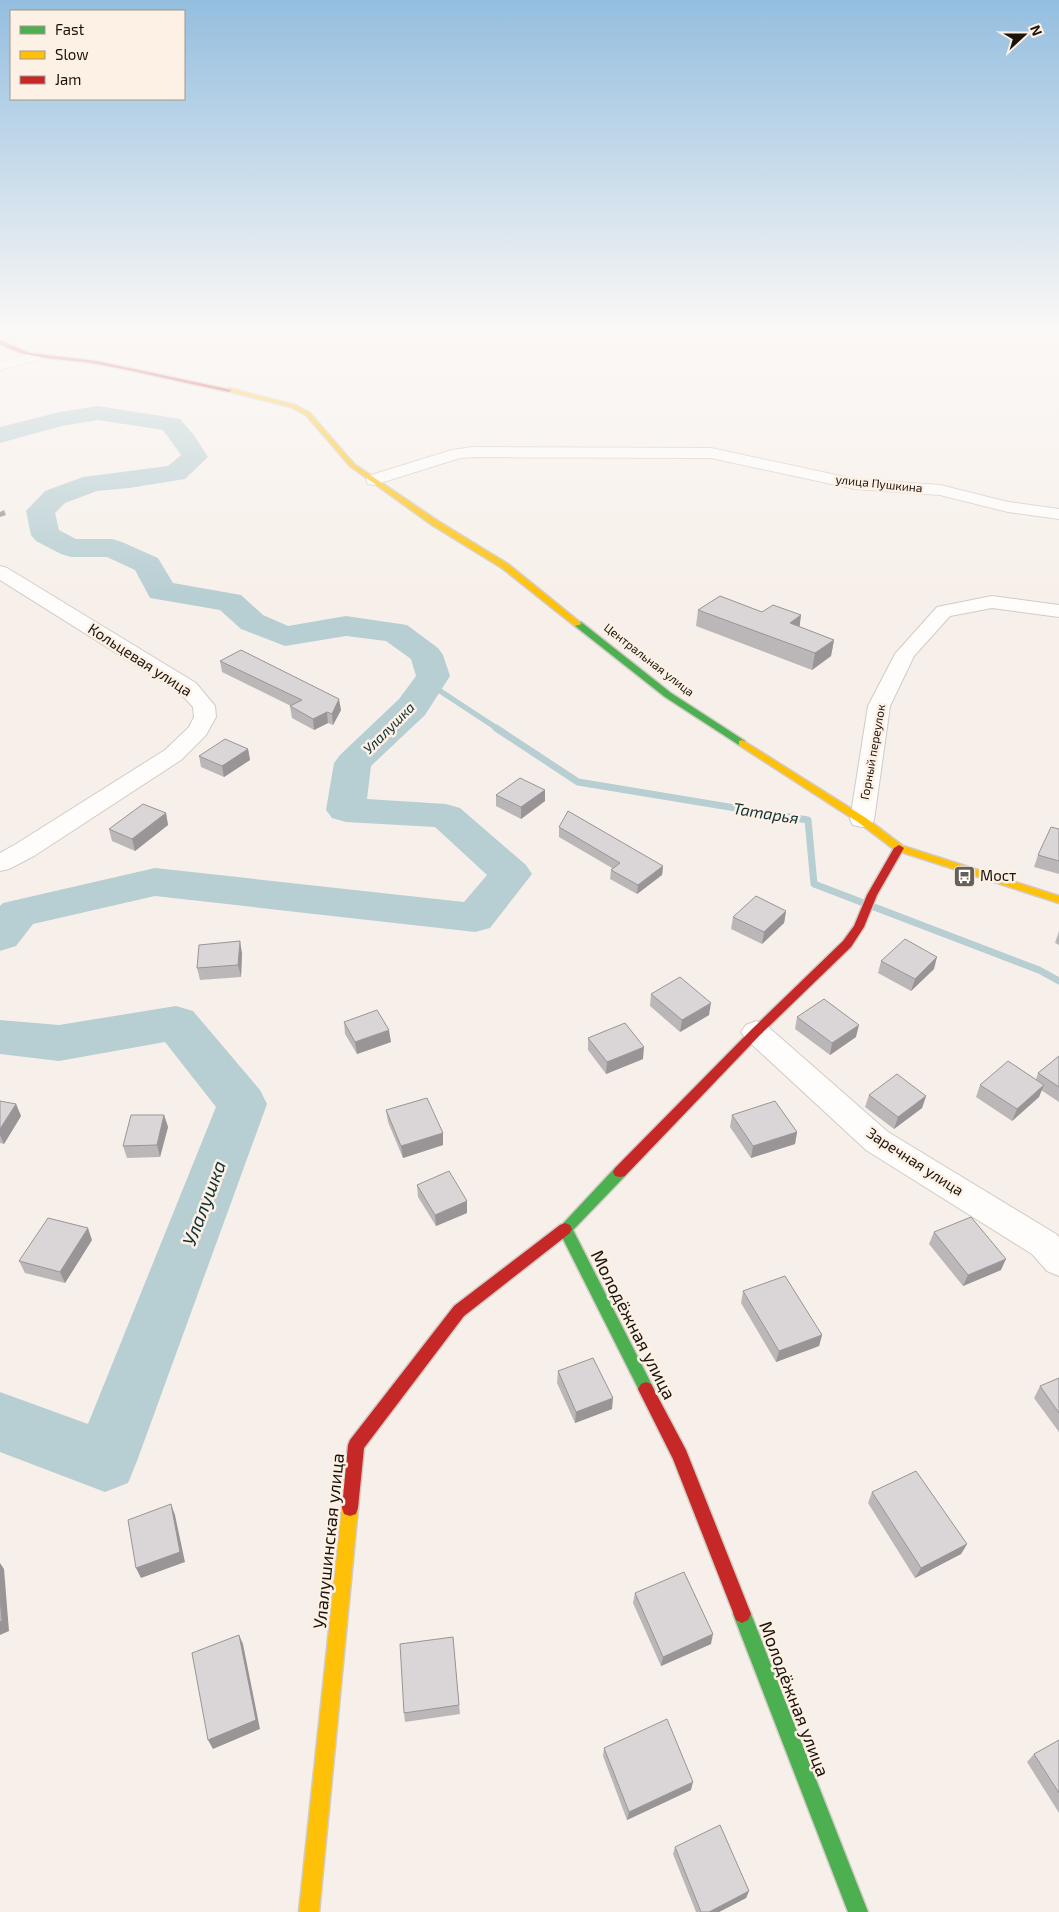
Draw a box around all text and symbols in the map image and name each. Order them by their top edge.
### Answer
legend [10,10,185,100]
north arrow [999,10,1049,60]
text: Fast [55,20,85,38]
text: N [1027,22,1046,38]
text: Slow [55,45,89,63]
text: Jam [55,70,81,88]
street label: улица Пушкина [835,471,923,496]
street label: Кольцевая улица [85,619,196,700]
street label: Центральная улица [601,620,697,700]
water label: Улалушка [359,698,418,757]
street label: Горный переулок [857,703,888,801]
water label: Татарья [732,798,800,827]
bus stop icon: Мост [952,864,976,888]
place label: Мост [980,866,1016,884]
street label: Заречная улица [863,1123,967,1200]
water label: Улалушка [177,1157,230,1249]
street label: Молодёжная улица [587,1246,681,1403]
street label: Улалушинская улица [308,1452,348,1630]
street label: Молодёжная улица [755,1618,835,1780]

